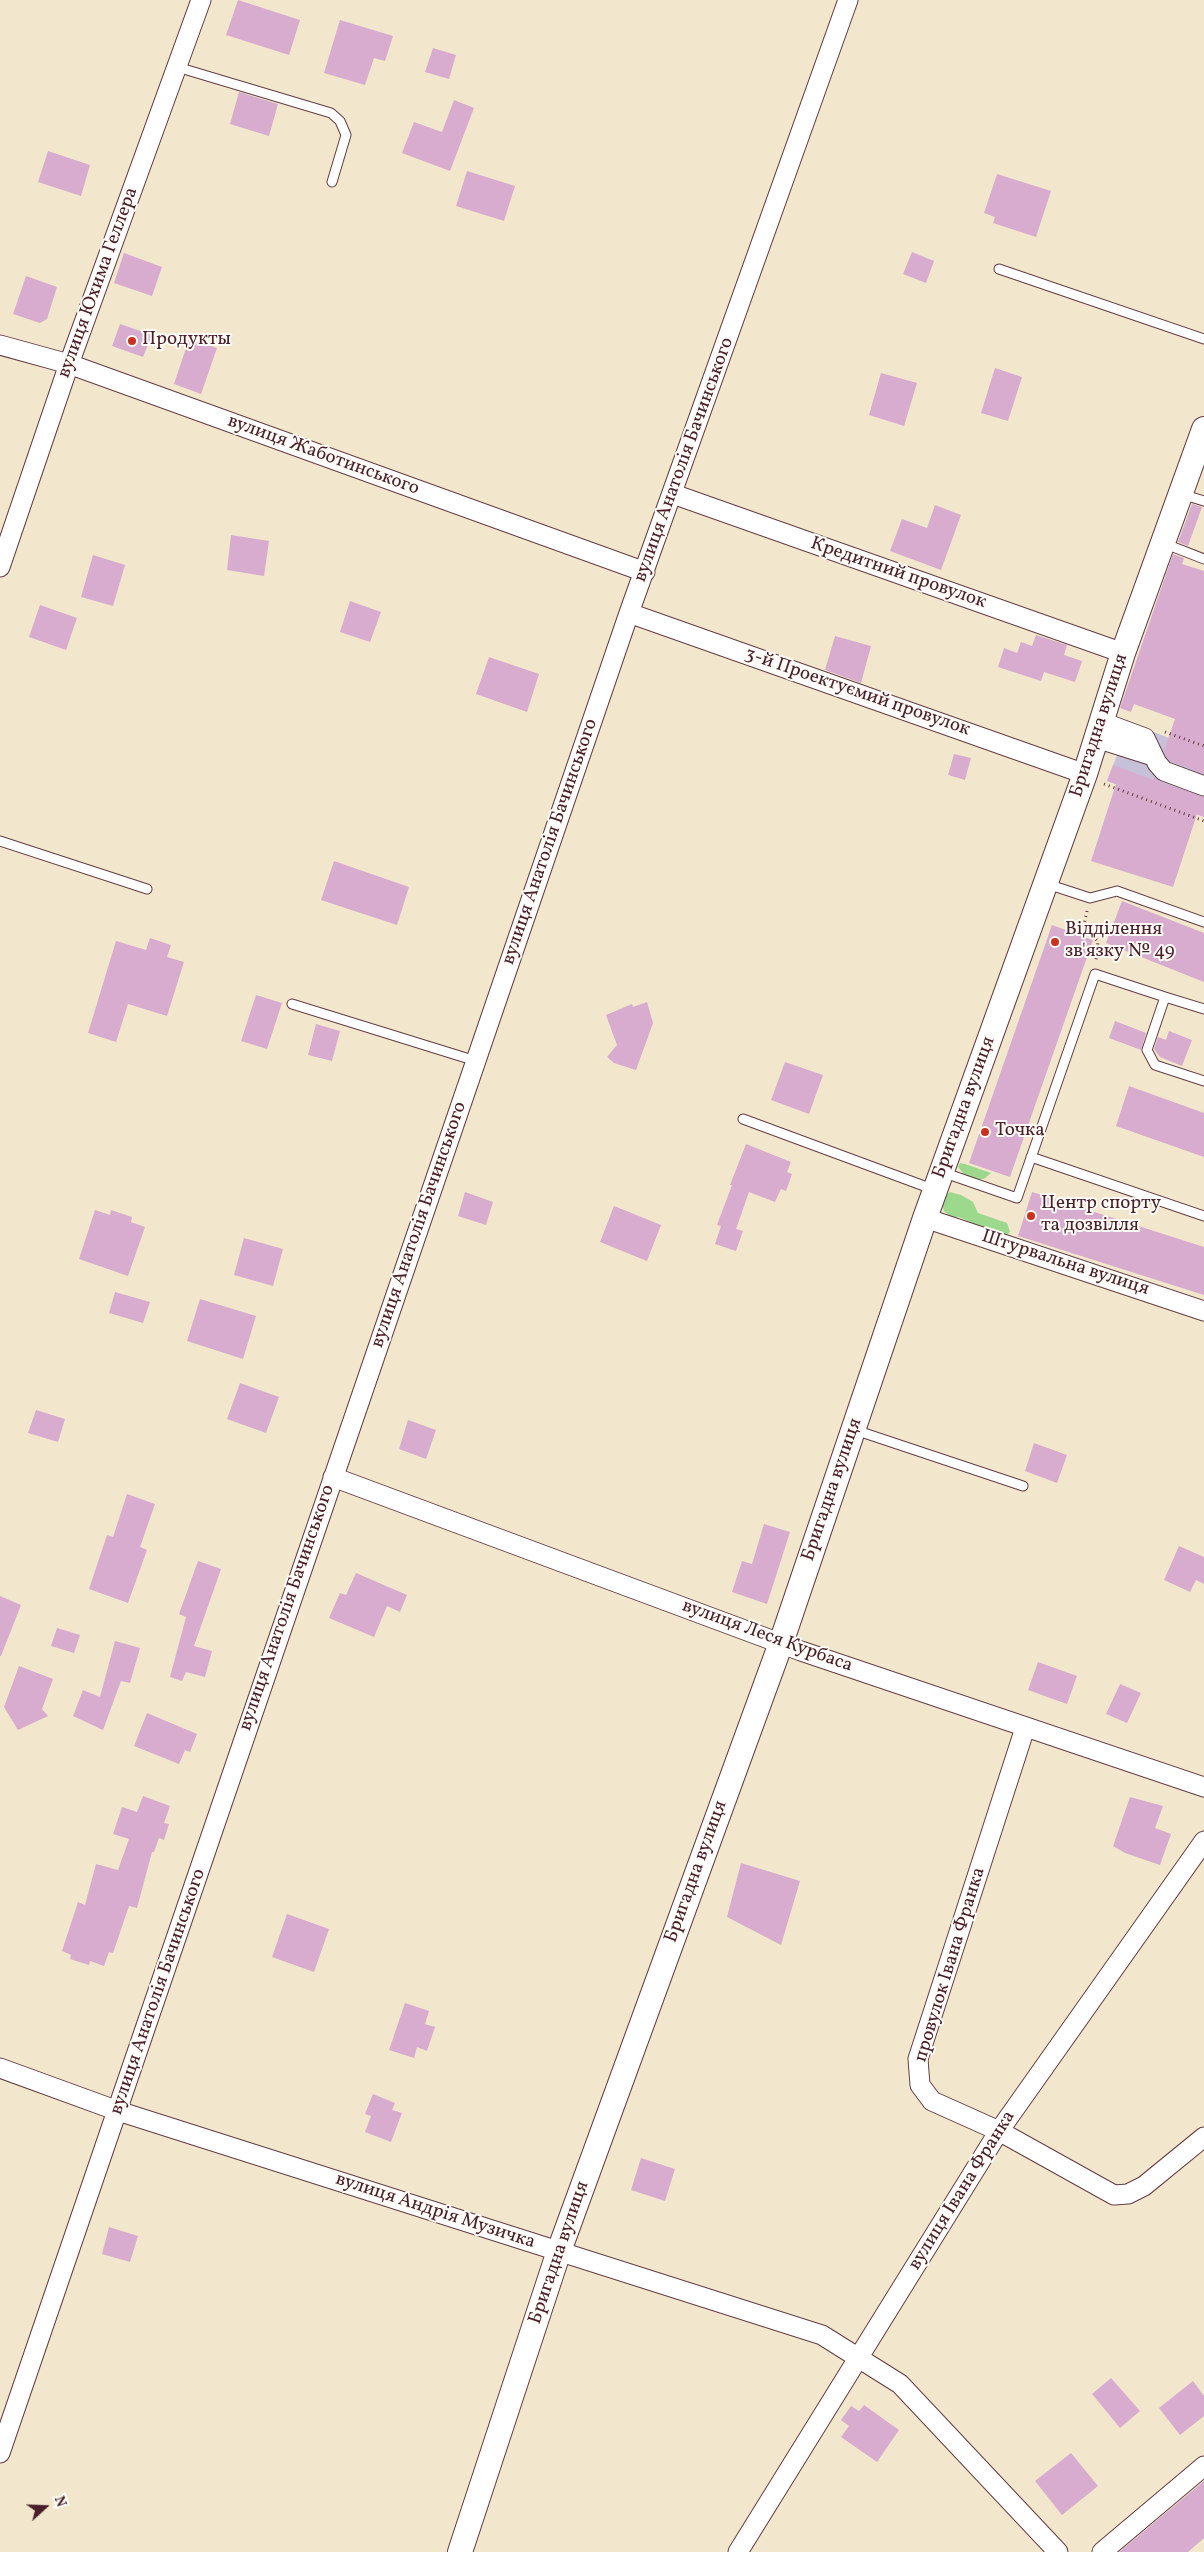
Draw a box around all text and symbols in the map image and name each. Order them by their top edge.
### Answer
street label: вулиця Юхима Геллера [54,184,144,382]
place label: Продукты [142,330,231,352]
marker: Продукты [126,335,138,347]
street label: вулиця Анатолія Бачинського [630,335,740,585]
street label: вулиця Жаботинського [224,411,422,501]
street label: Кредитний провулок [807,533,989,615]
street label: 3-й Проектуємий провулок [741,644,973,742]
street label: Бригадна вулиця [1066,651,1134,801]
street label: вулиця Анатолія Бачинського [498,716,604,968]
place label: Відділення зв'язку № 49 [1065,920,1175,964]
marker: Відділення зв'язку № 49 [1049,936,1061,948]
street label: Бригадна вулиця [929,1034,1001,1182]
street label: вулиця Анатолія Бачинського [367,1099,473,1351]
place label: Точка [995,1121,1045,1143]
marker: Точка [979,1126,991,1138]
place label: Центр спорту та дозвілля [1041,1194,1161,1238]
marker: Центр спорту та дозвілля [1025,1210,1037,1222]
street label: Штурвальна вулиця [978,1226,1152,1302]
street label: Бригадна вулиця [798,1416,868,1564]
street label: вулиця Анатолія Бачинського [235,1482,341,1734]
street label: вулиця Леся Курбаса [678,1595,856,1679]
street label: Бригадна вулиця [661,1798,733,1946]
street label: провулок Івана Франка [910,1865,992,2065]
street label: вулиця Анатолія Бачинського [106,1866,212,2118]
street label: вулиця Івана Франка [905,2107,1021,2275]
street label: вулиця Андрія Музичка [332,2169,538,2255]
street label: Бригадна вулиця [525,2179,595,2327]
north arrow [20,2482,70,2532]
text: N [49,2494,70,2510]

